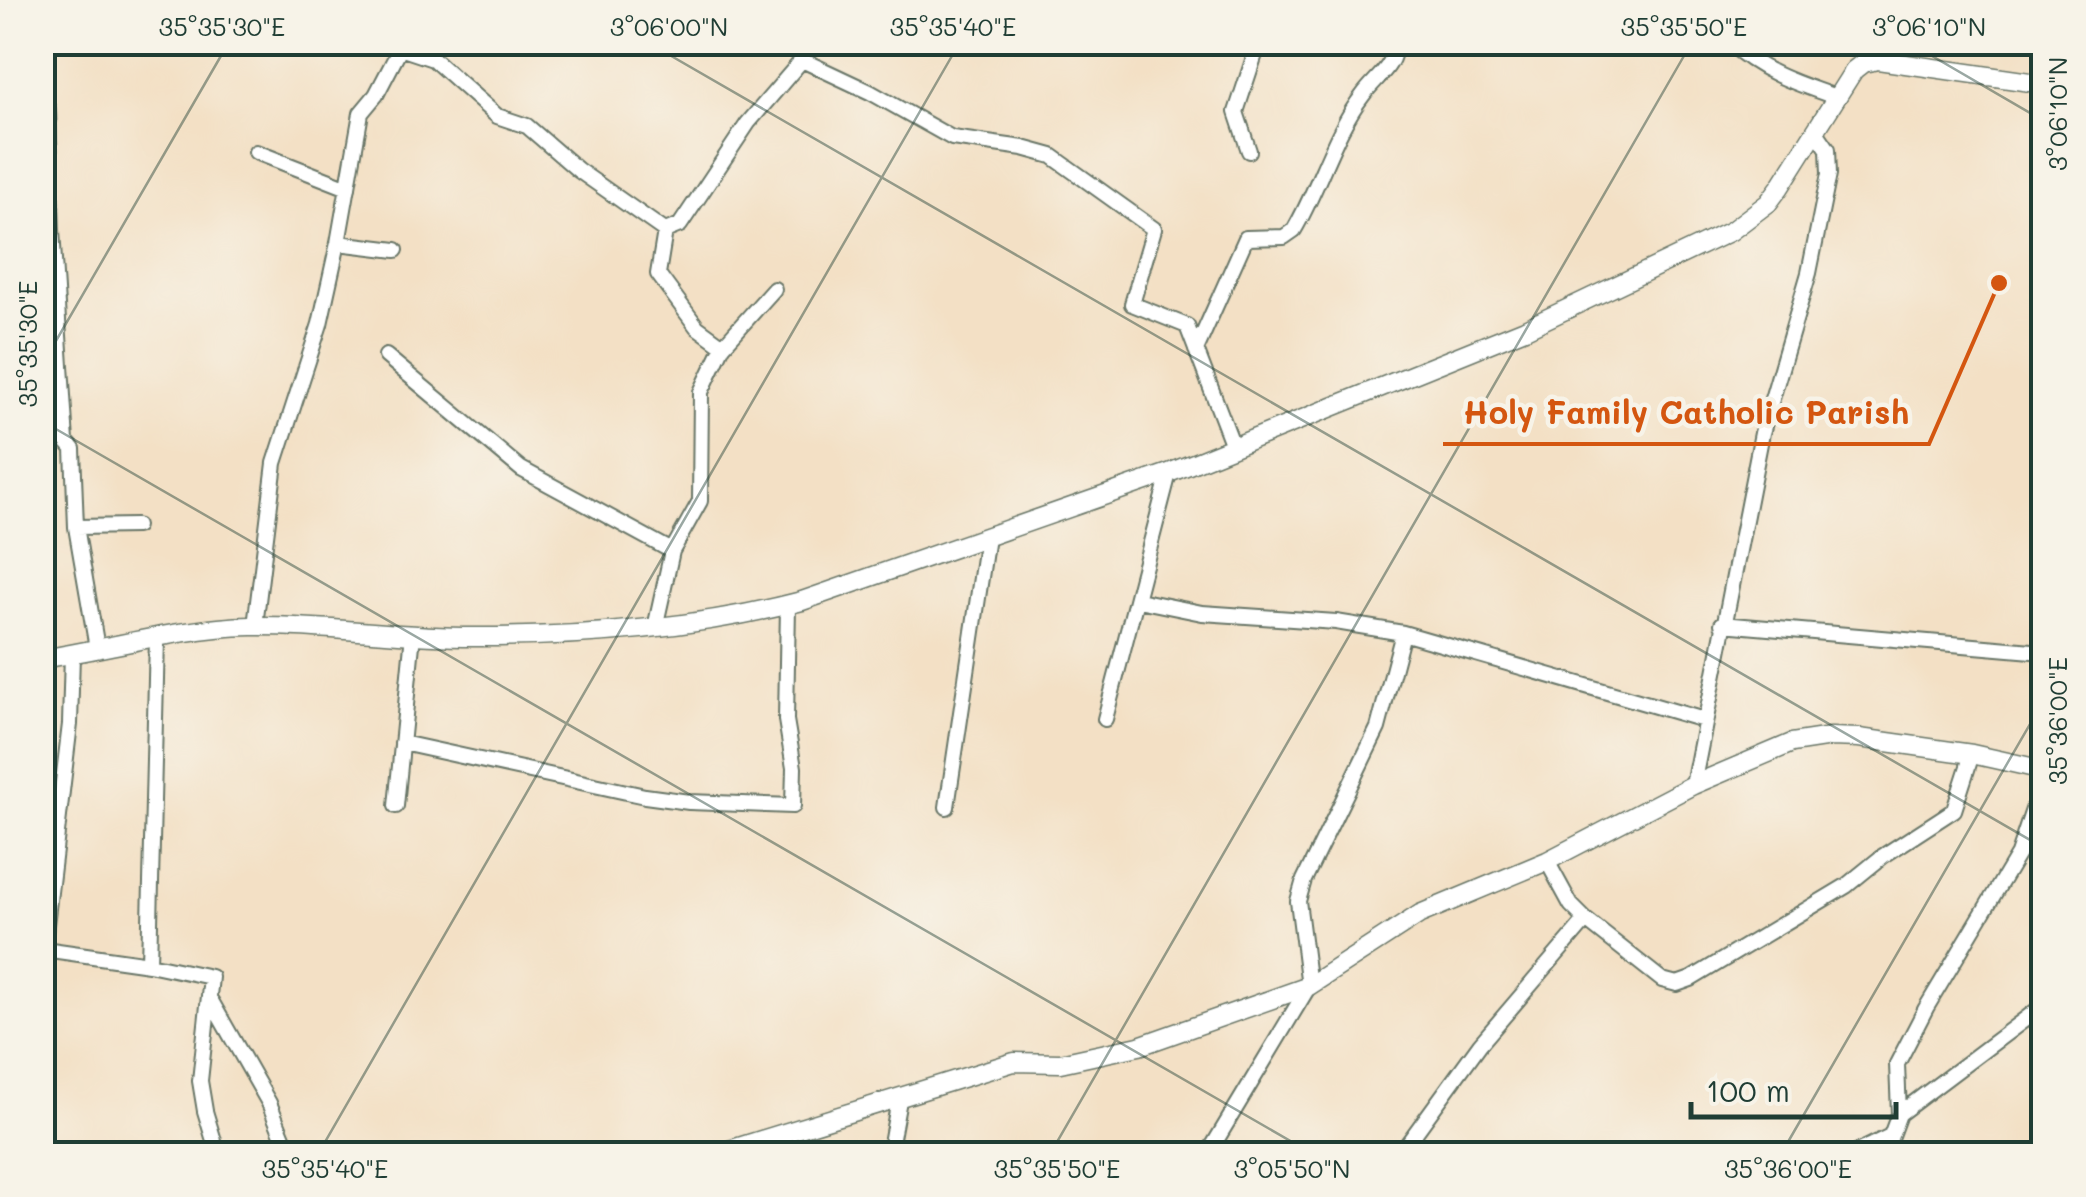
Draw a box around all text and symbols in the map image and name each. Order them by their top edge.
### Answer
text: 35°35'30"E [159,10,285,42]
text: 3°06'00"N [610,10,728,42]
text: 35°35'40"E [890,10,1016,42]
text: 35°35'50"E [1621,10,1747,42]
text: 3°06'10"N [1872,10,1986,42]
text: 3°06'10"N [2041,57,2073,171]
text: 35°35'30"E [11,281,43,407]
callout: Holy Family Catholic Parish [1443,382,1929,444]
text: Holy Family Catholic Parish [1463,390,1909,433]
text: 35°36'00"E [2041,657,2073,785]
scale bar [1691,1057,1896,1119]
text: 100 m [1706,1070,1790,1110]
text: 35°35'40"E [262,1152,388,1184]
text: 35°35'50"E [994,1152,1120,1184]
text: 3°05'50"N [1233,1152,1351,1184]
text: 35°36'00"E [1724,1152,1852,1184]

